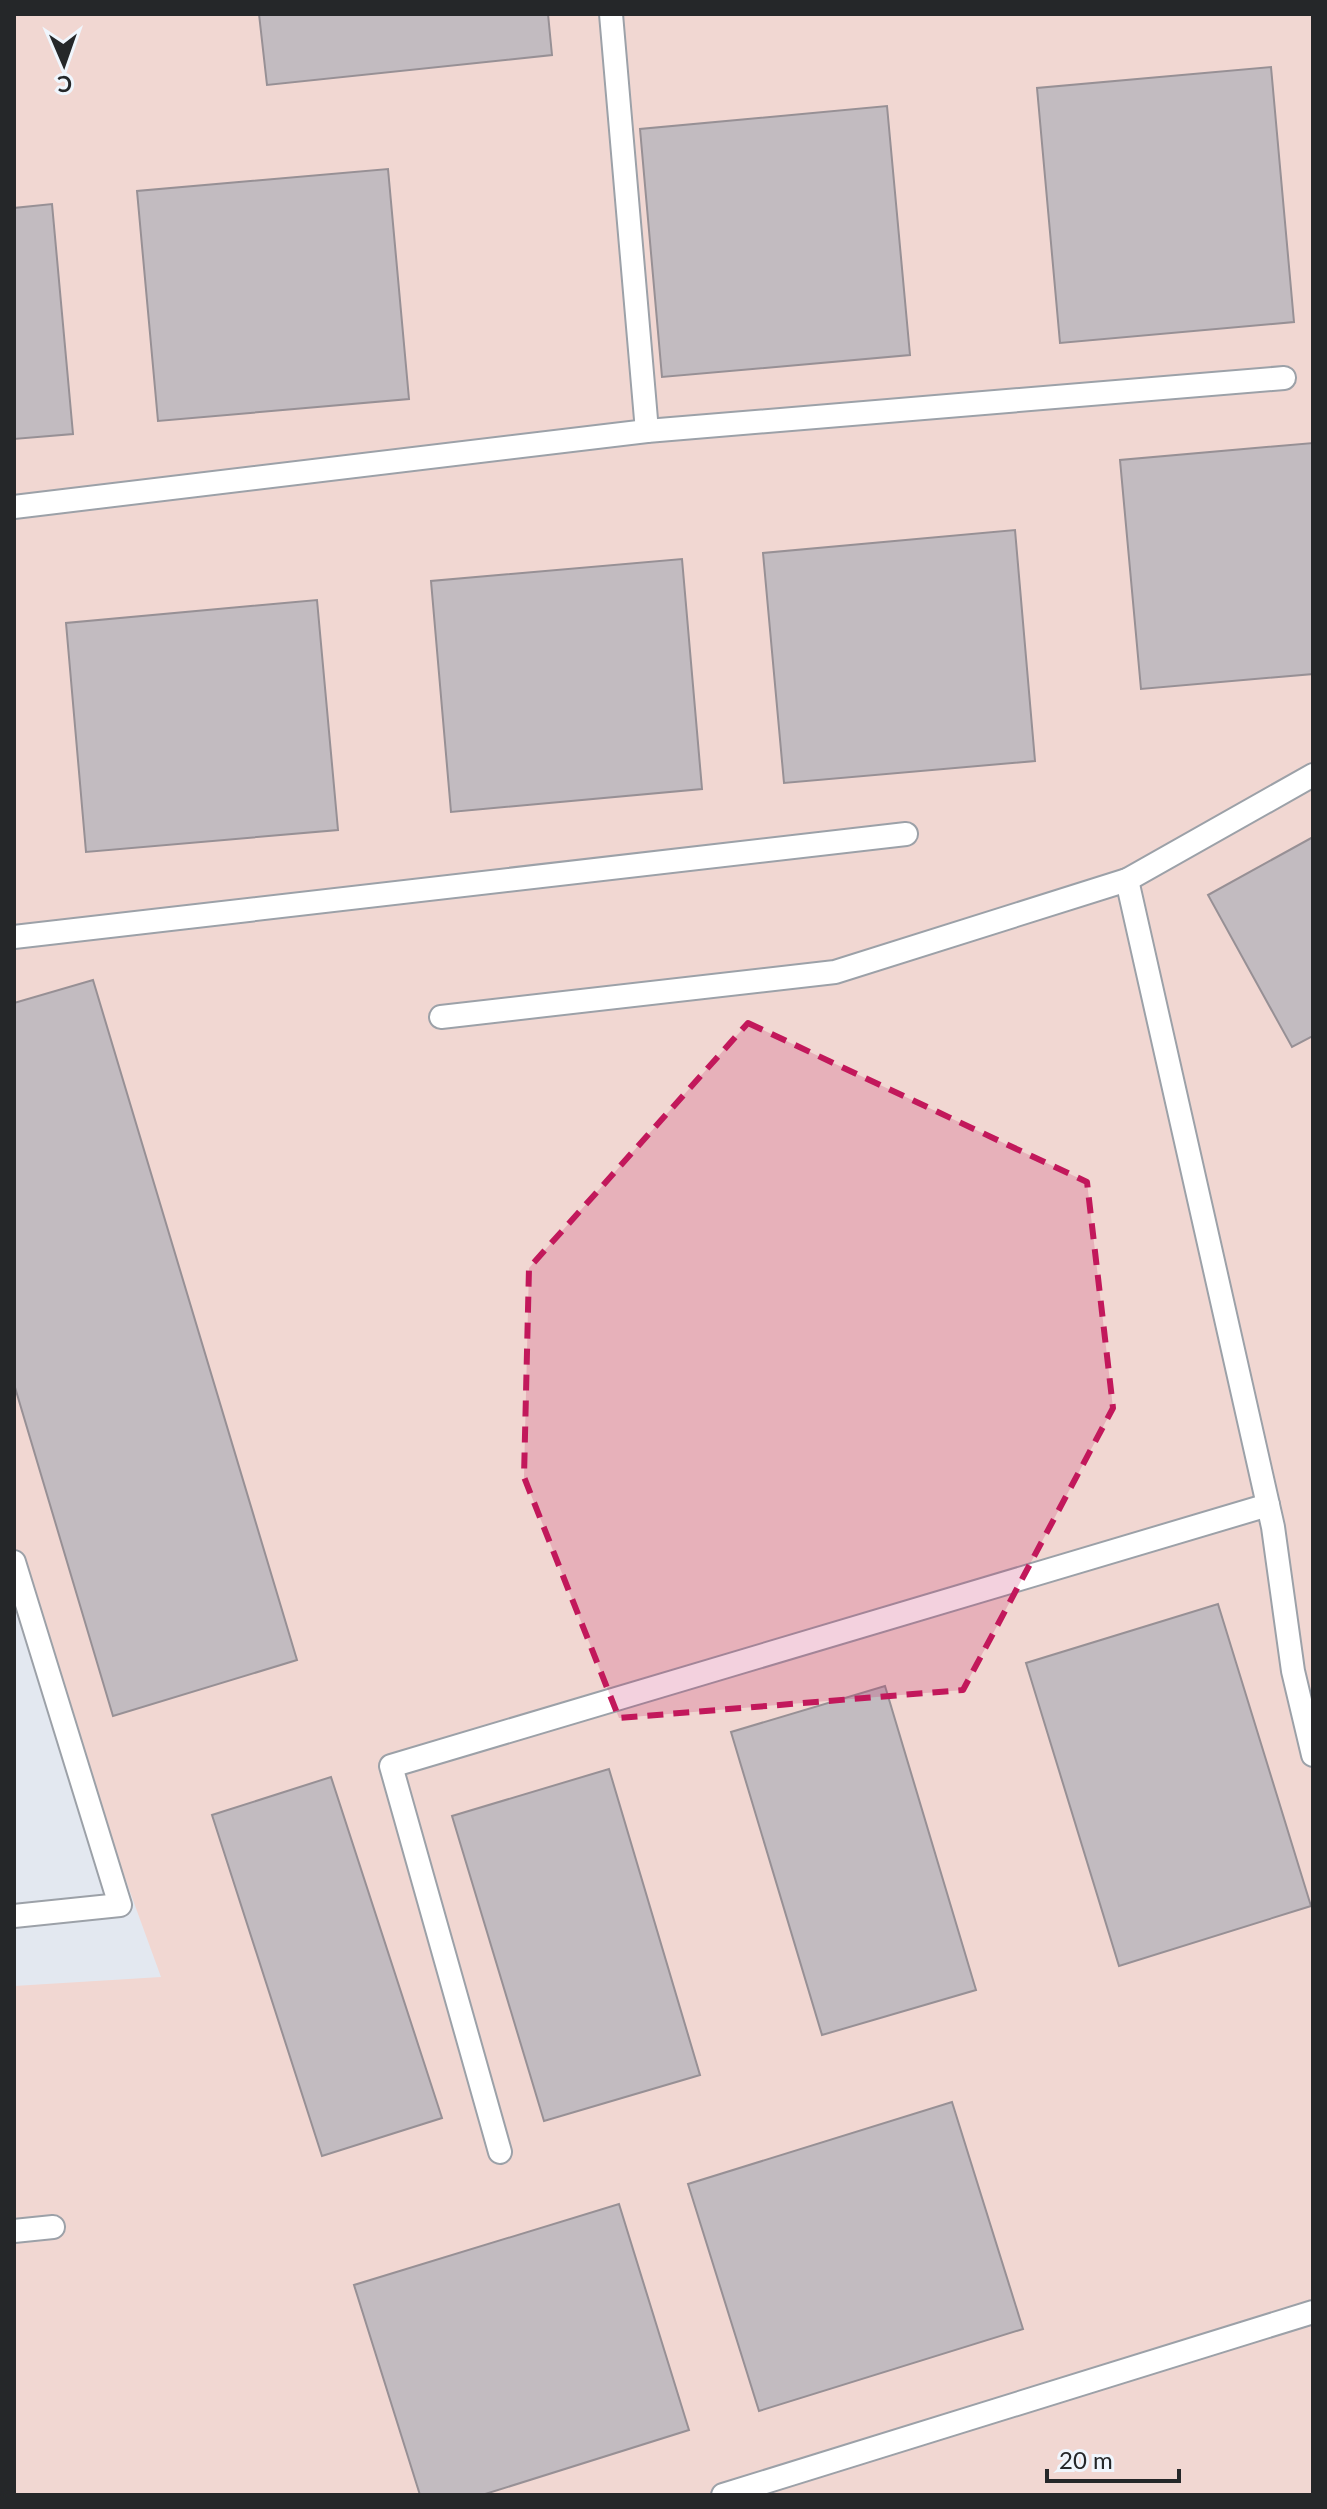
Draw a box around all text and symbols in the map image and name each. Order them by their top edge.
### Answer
north arrow [24,24,104,104]
text: С [57,71,72,98]
scale bar [1047,2433,1179,2483]
text: 20 m [1059,2445,1113,2474]

